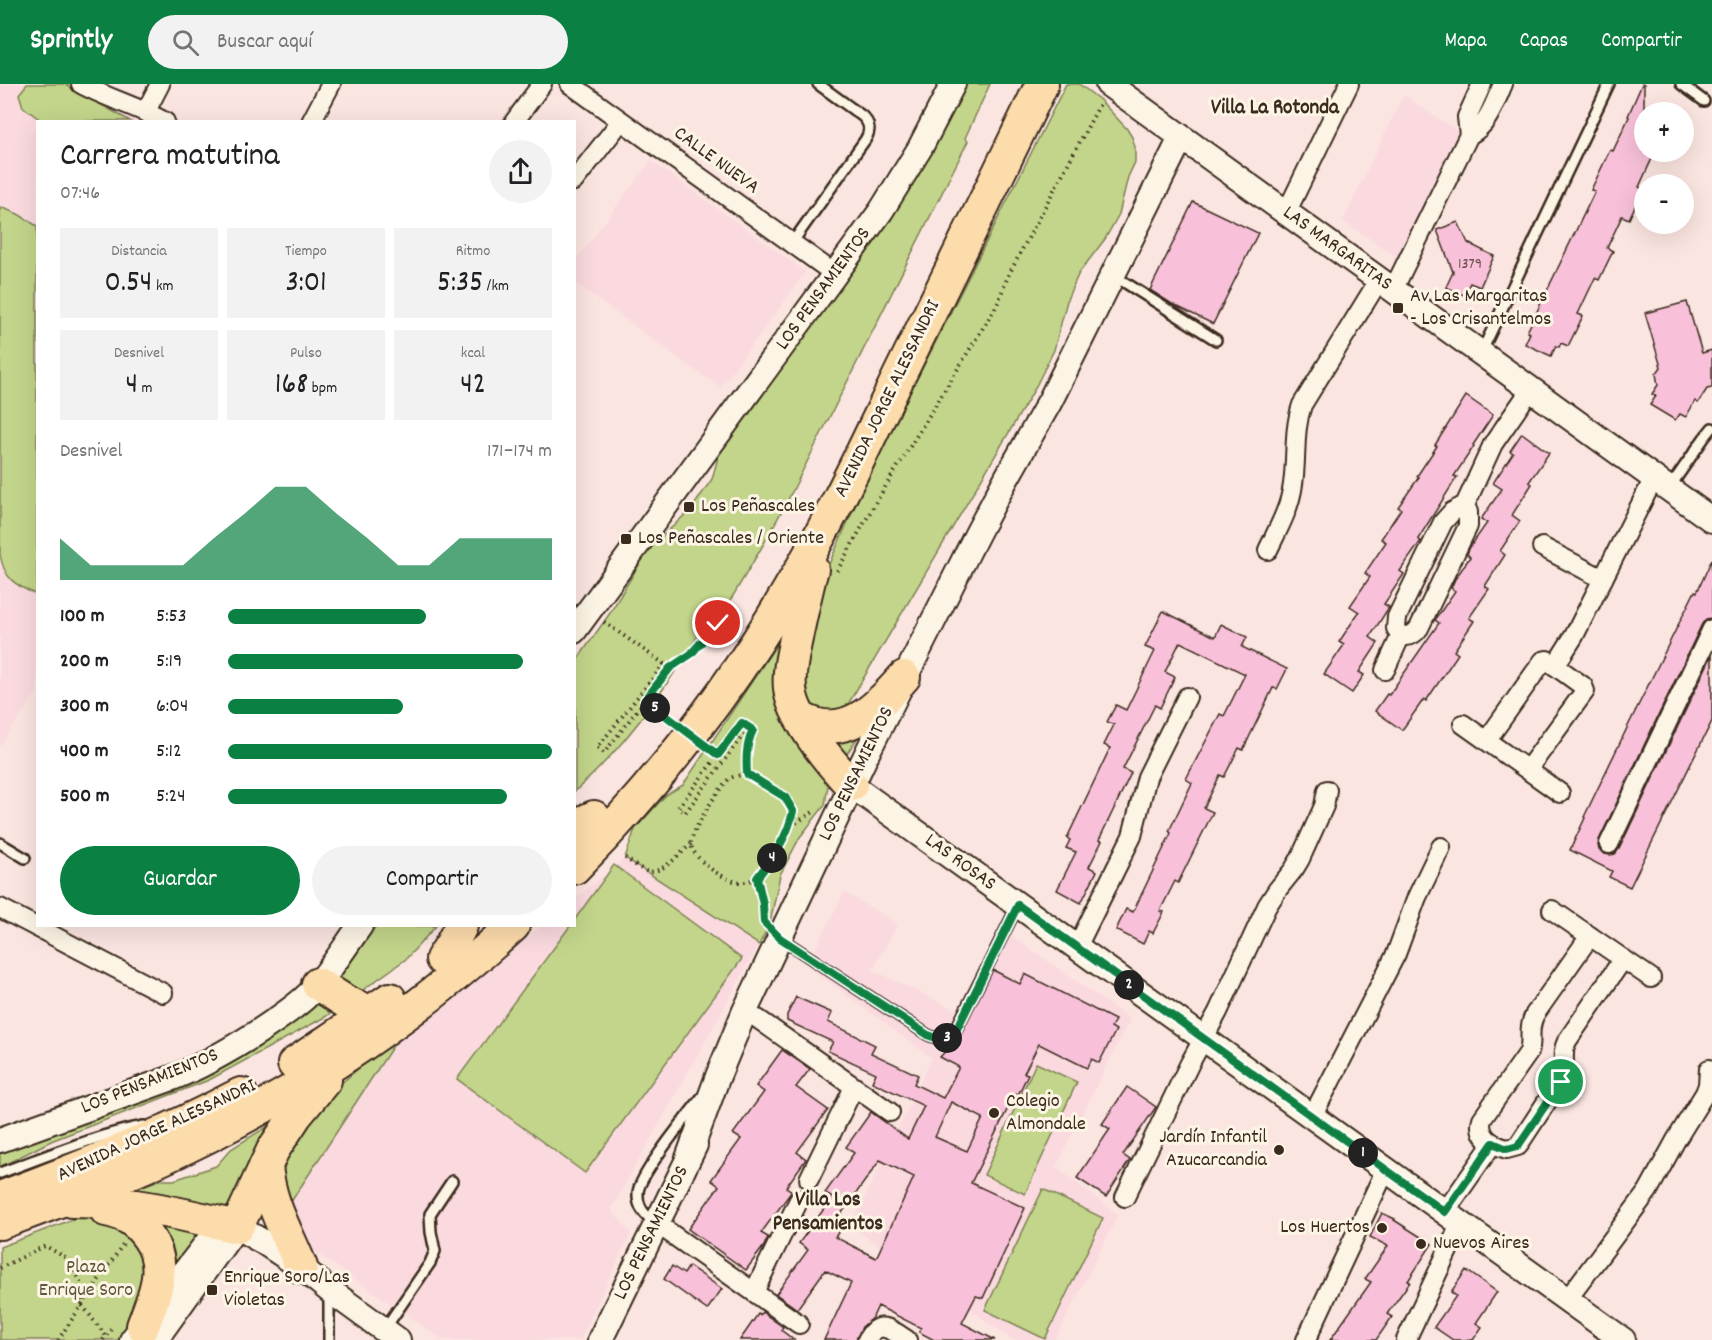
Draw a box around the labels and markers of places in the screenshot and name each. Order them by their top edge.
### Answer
place label: Av Las Margaritas - Los Crisantelmos [1410,283,1552,334]
marker: Av Las Margaritas - Los Crisantelmos [1391,301,1405,315]
place label: Los Peñascales [701,493,815,521]
marker: Los Peñascales [682,500,696,514]
place label: Los Peñascales / Oriente [638,525,824,553]
marker: Los Peñascales / Oriente [619,532,633,546]
pin [692,597,743,648]
pin: 5 [640,693,670,723]
pin: 4 [757,843,787,873]
pin: 2 [1114,970,1144,1000]
pin: 3 [932,1023,962,1053]
pin [1535,1056,1586,1107]
place label: Colegio Almondale [1006,1088,1086,1139]
marker: Colegio Almondale [987,1106,1001,1120]
place label: Jardín Infantil Azucarcandia [1159,1124,1268,1175]
pin: 1 [1348,1138,1378,1168]
marker: Jardín Infantil Azucarcandia [1272,1143,1286,1157]
place label: Los Huertos [1280,1214,1370,1242]
marker: Los Huertos [1375,1221,1389,1235]
place label: Nuevos Aires [1433,1230,1530,1258]
marker: Nuevos Aires [1414,1237,1428,1251]
place label: Enrique Soro/Las Violetas [224,1264,350,1315]
marker: Enrique Soro/Las Violetas [205,1283,219,1297]

